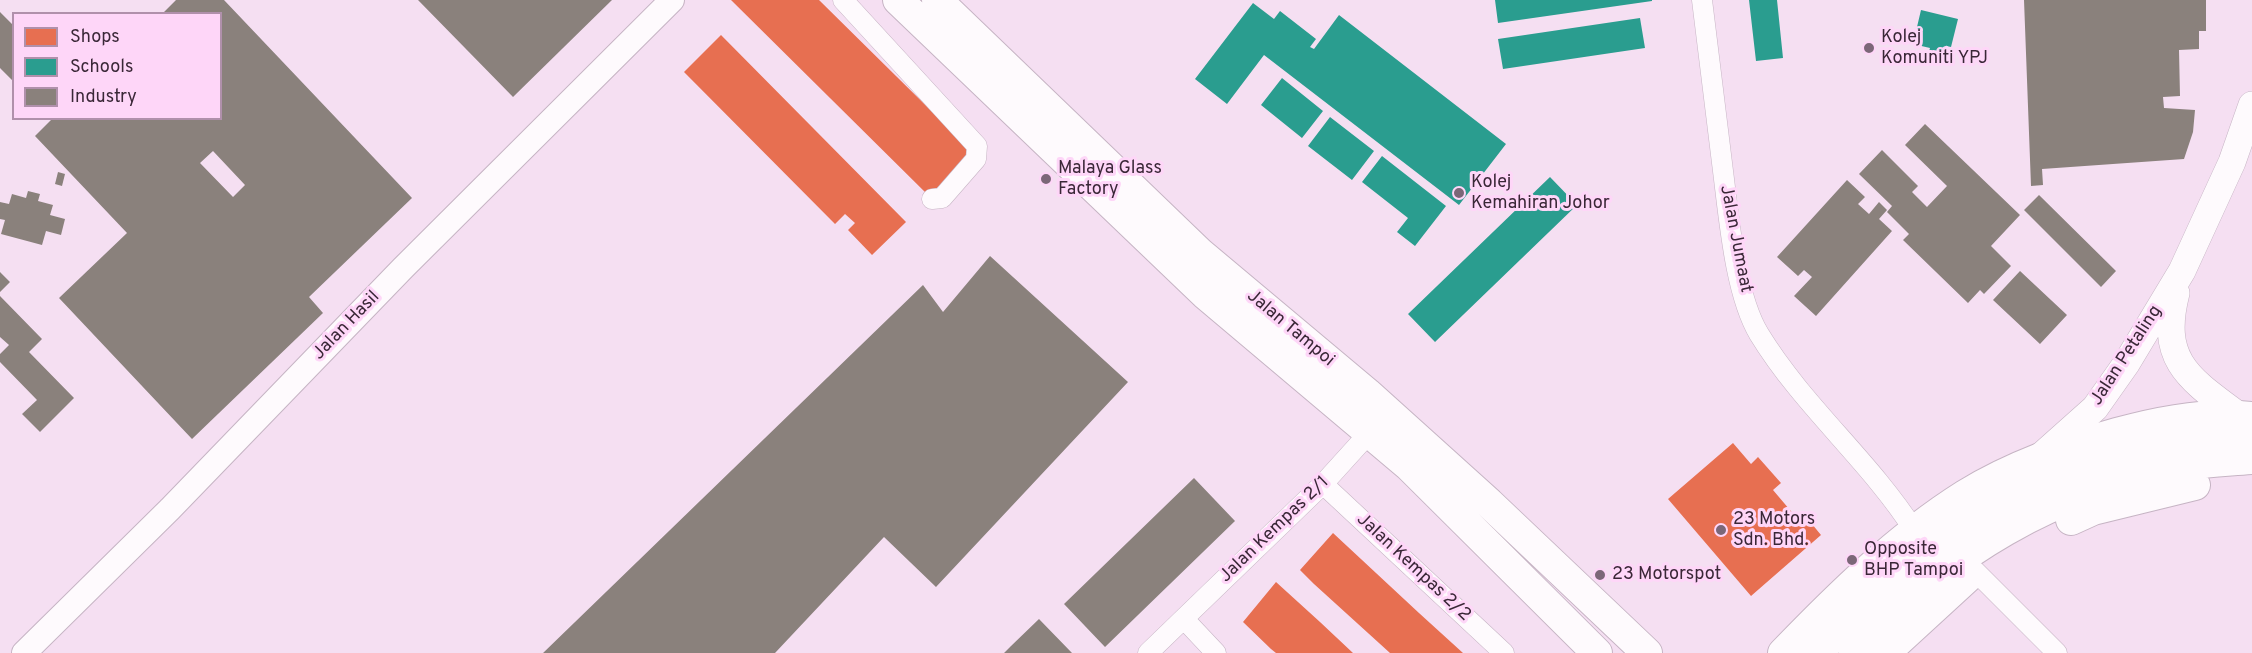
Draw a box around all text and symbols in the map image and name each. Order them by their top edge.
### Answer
legend [12,12,222,120]
text: Shops [70,26,120,49]
place label: Kolej Komuniti YPJ [1881,27,1988,70]
marker: Kolej Komuniti YPJ [1862,41,1876,55]
text: Schools [70,56,133,79]
text: Industry [70,86,137,109]
place label: Malaya Glass Factory [1058,158,1162,201]
marker: Malaya Glass Factory [1039,172,1053,186]
place label: Kolej Kemahiran Johor [1471,172,1610,214]
street label: Jalan Jumaat [1714,183,1756,295]
marker: Kolej Kemahiran Johor [1452,186,1466,200]
street label: Jalan Tampoi [1242,286,1338,372]
street label: Jalan Hasil [309,287,385,365]
street label: Jalan Petaling [2087,302,2167,410]
street label: Jalan Kempas 2/1 [1216,472,1334,588]
place label: 23 Motors Sdn. Bhd. [1733,509,1815,552]
street label: Jalan Kempas 2/2 [1351,510,1475,626]
marker: 23 Motors Sdn. Bhd. [1714,523,1728,537]
place label: Opposite BHP Tampoi [1864,539,1963,582]
marker: Opposite BHP Tampoi [1845,553,1859,567]
place label: 23 Motorspot [1612,564,1721,586]
marker: 23 Motorspot [1593,568,1607,582]

